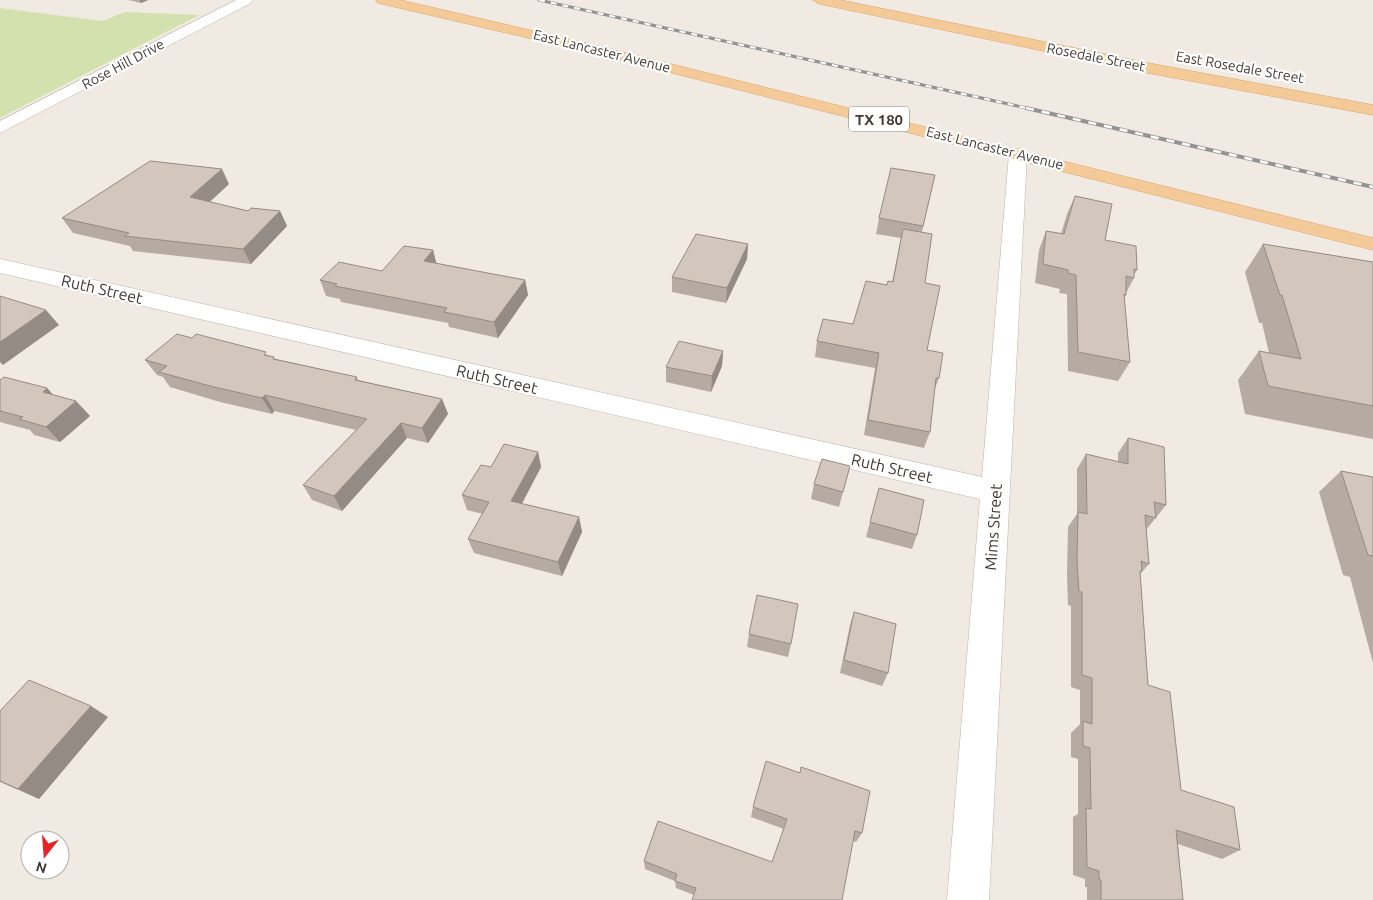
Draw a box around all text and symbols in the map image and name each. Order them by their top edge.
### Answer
street label: East Lancaster Avenue [532,26,672,76]
street label: Rose Hill Drive [79,36,167,92]
street label: Rosedale Street [1046,40,1147,74]
street label: East Rosedale Street [1175,48,1306,86]
road number: TX 180 [849,106,909,132]
street label: East Lancaster Avenue [925,123,1065,173]
street label: Ruth Street [60,271,145,307]
street label: Ruth Street [455,361,540,397]
street label: Ruth Street [850,450,935,486]
street label: Mims Street [981,482,1005,571]
north arrow [20,830,70,880]
text: N [34,858,49,877]

